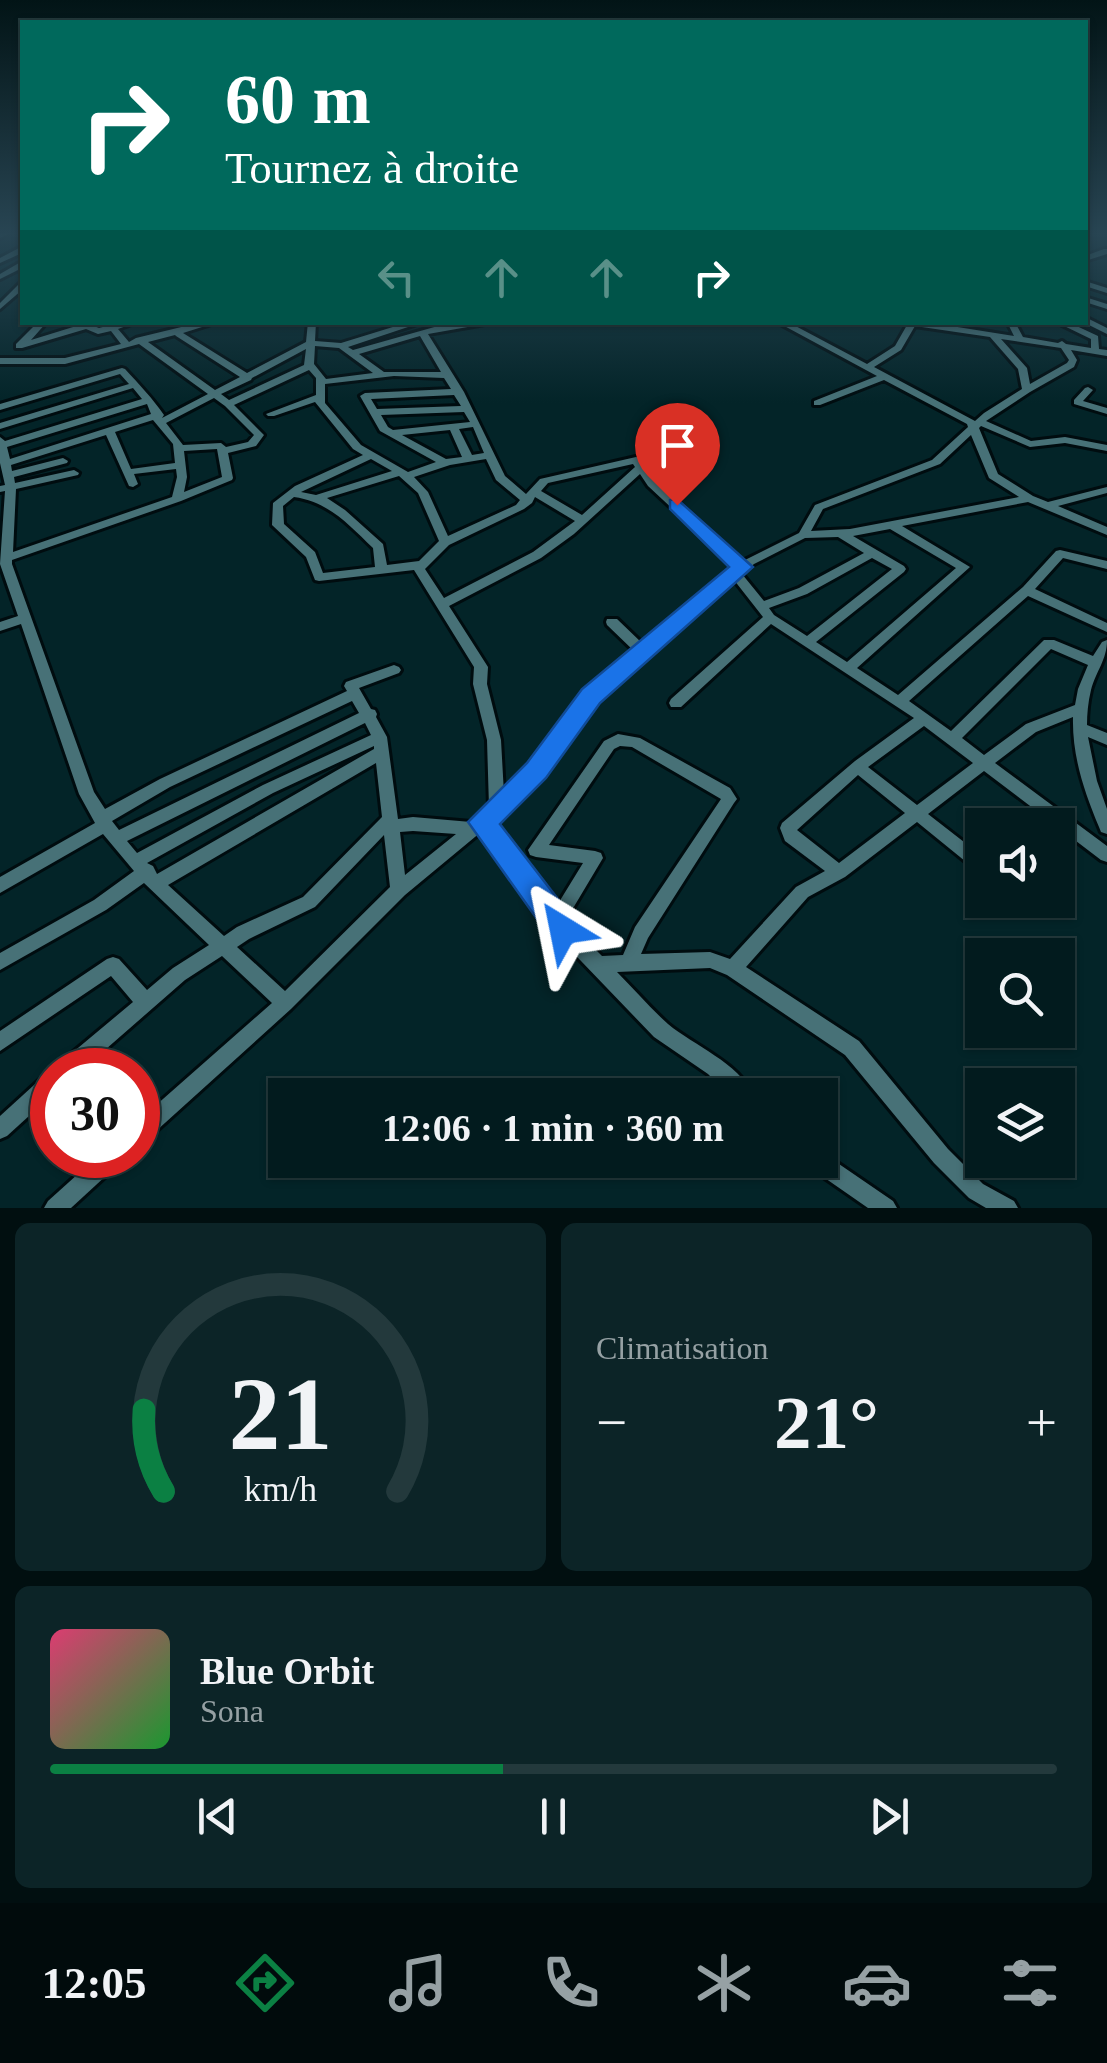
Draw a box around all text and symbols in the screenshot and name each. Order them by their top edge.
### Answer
icon: right [60,60,190,190]
text: 60 m [225,61,371,138]
text: Tournez à droite [225,143,519,193]
icon: left [369,250,424,305]
icon: ahead [474,250,529,305]
icon: ahead [579,250,634,305]
icon: right [684,250,739,305]
pin [635,403,720,506]
icon: arrive [650,418,705,473]
map controls [965,808,1075,1178]
button: sound [965,808,1075,918]
position arrow [511,878,615,982]
button: search [965,938,1075,1048]
speed limit sign: 30 [30,1048,160,1178]
button: layers [965,1068,1075,1178]
text: 12:06 · 1 min · 360 m [382,1107,724,1149]
text: Climatisation [596,1330,768,1366]
text: 21 [229,1356,333,1471]
text: 21° [774,1381,879,1464]
text: − [596,1392,627,1453]
text: + [1026,1392,1057,1453]
text: km/h [244,1469,317,1509]
text: Blue Orbit [200,1650,374,1692]
text: Sona [200,1693,264,1729]
icon: previous [190,1789,245,1844]
icon: pause [526,1789,581,1844]
icon: next [862,1789,917,1844]
icon: directions [230,1948,300,2018]
icon: music [383,1948,453,2018]
icon: phone [536,1948,606,2018]
icon: climate [689,1948,759,2018]
icon: car [842,1948,912,2018]
icon: filters [995,1948,1065,2018]
text: 12:05 [42,1958,147,2008]

